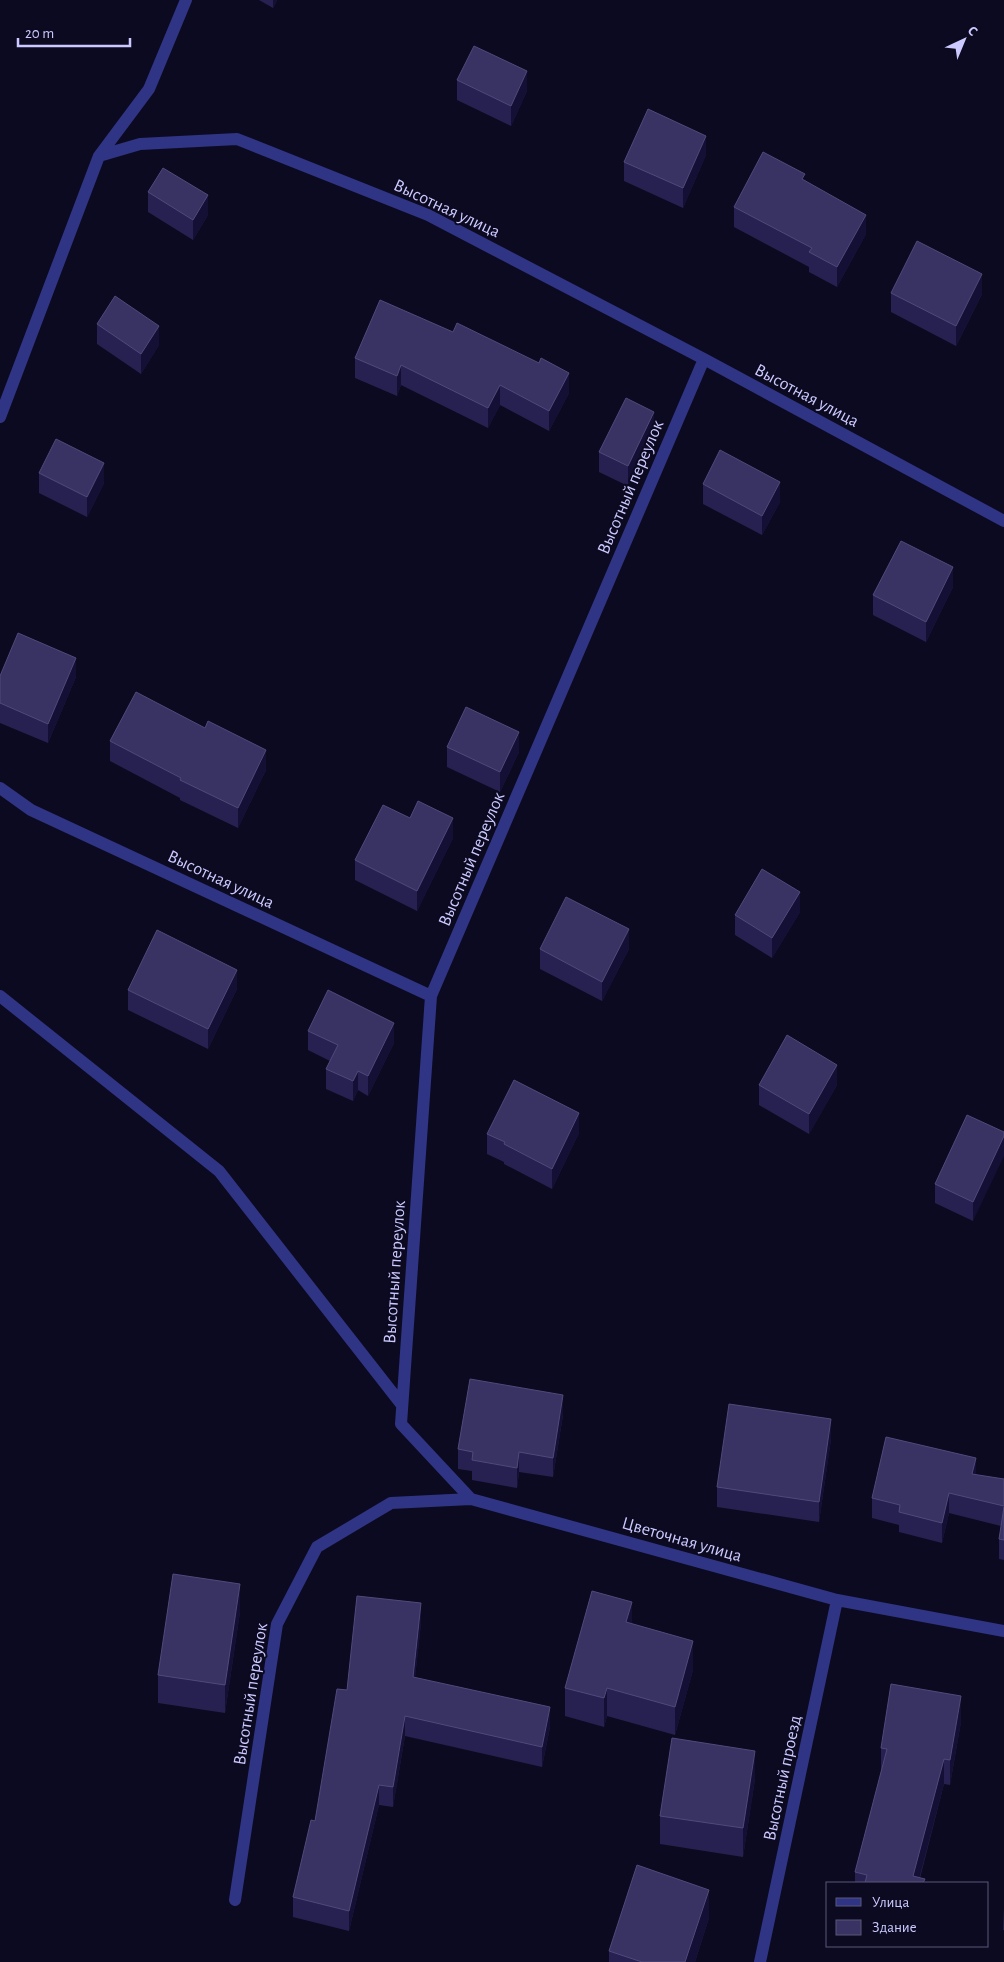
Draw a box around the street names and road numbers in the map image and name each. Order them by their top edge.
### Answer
street label: Высотная улица [391,176,503,241]
street label: Высотная улица [751,361,862,431]
street label: Высотный переулок [595,417,668,557]
street label: Высотный переулок [436,789,509,929]
street label: Высотная улица [165,847,277,912]
street label: Высотный переулок [381,1199,409,1344]
street label: Цветочная улица [620,1514,744,1566]
street label: Высотный переулок [231,1621,271,1767]
street label: Высотный проезд [761,1714,805,1843]

